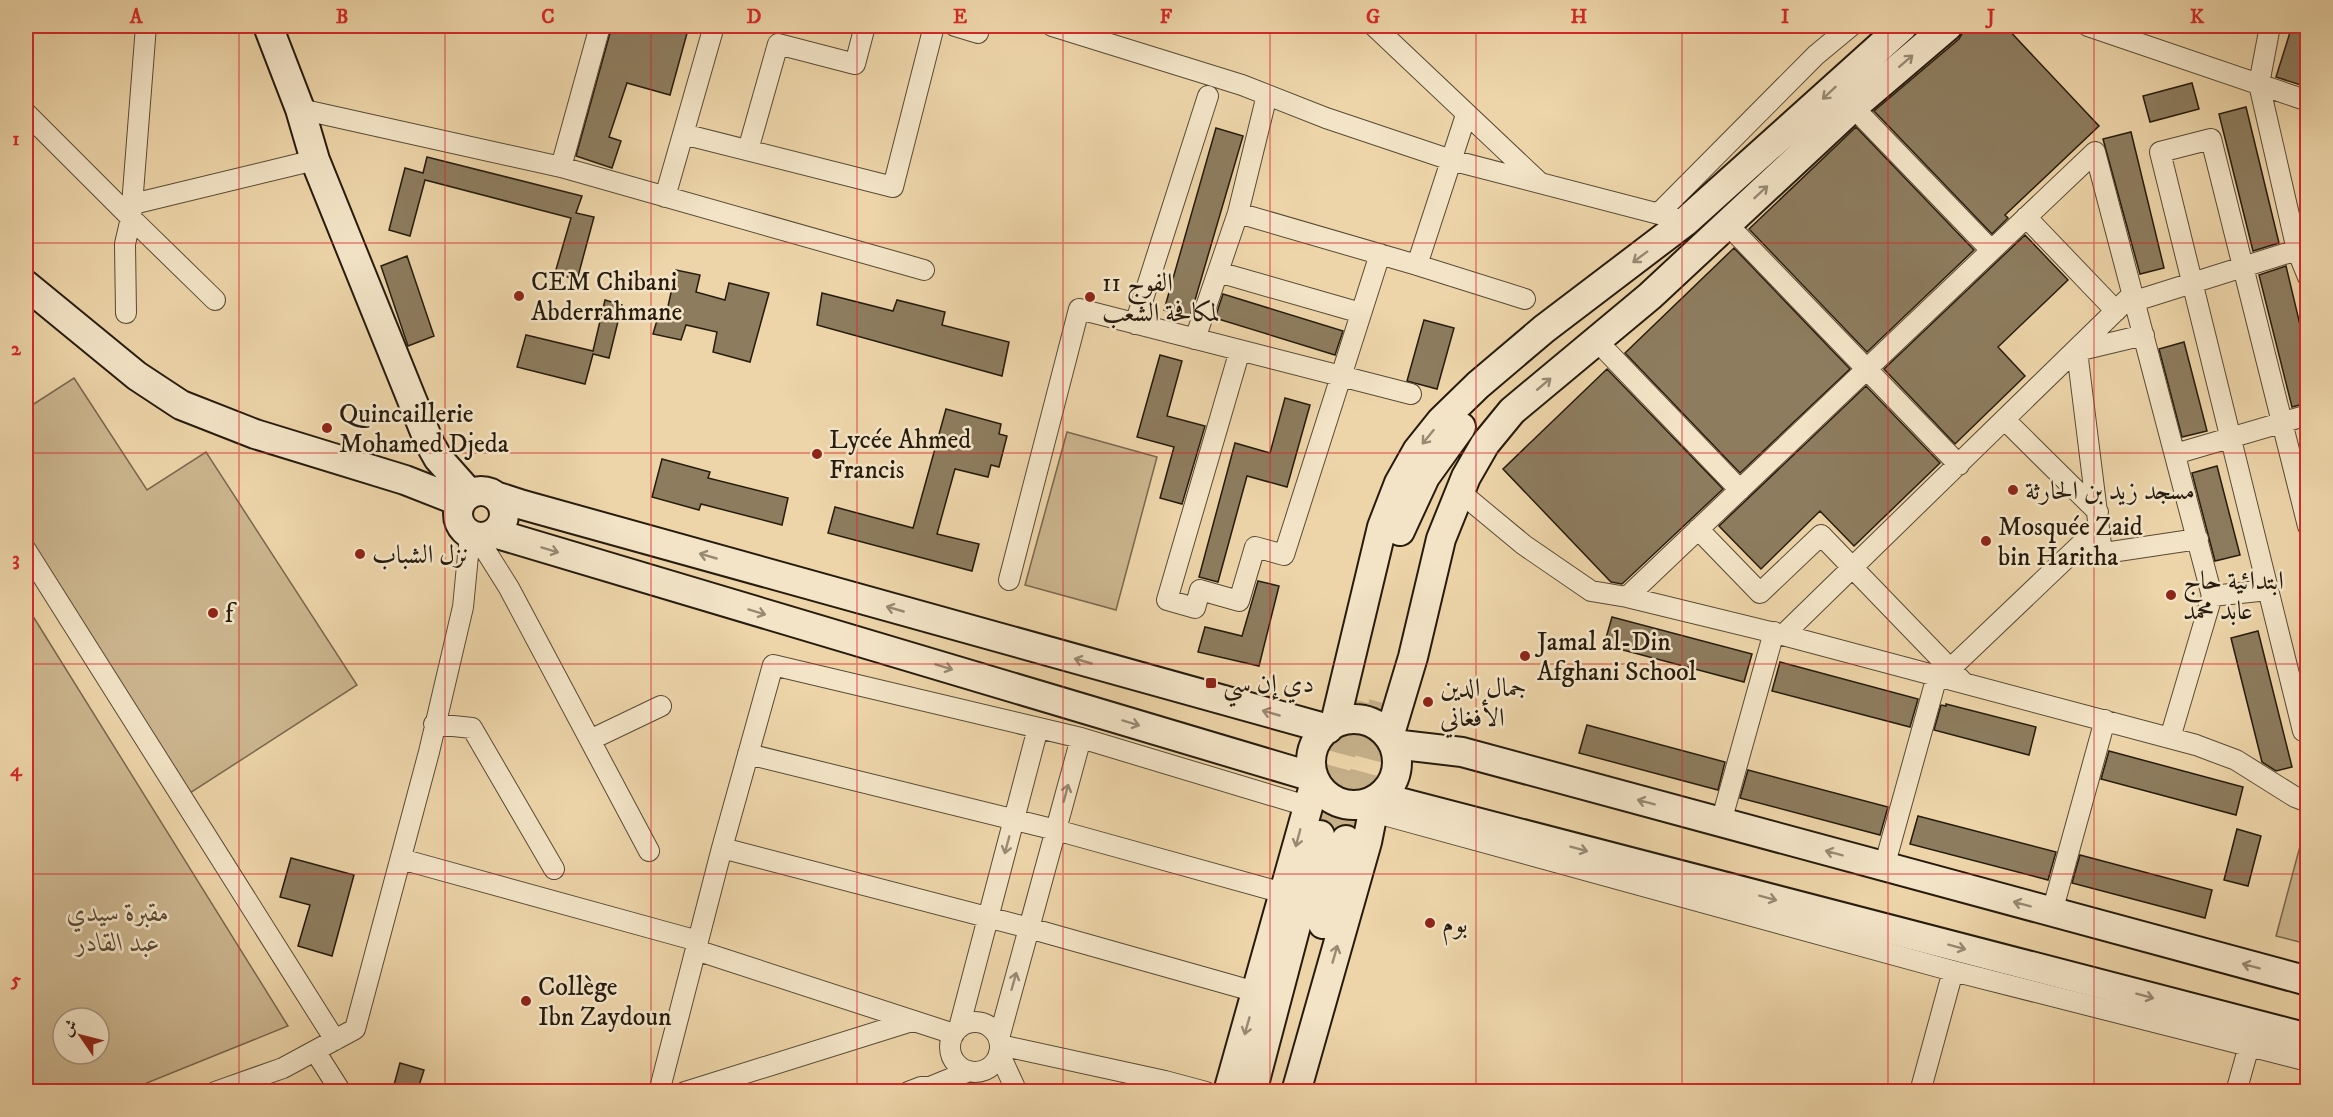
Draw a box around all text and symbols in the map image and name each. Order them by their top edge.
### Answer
text: A [129,5,144,30]
text: B [336,5,348,30]
text: C [541,5,555,30]
text: D [747,5,762,30]
text: E [953,5,967,30]
text: F [1160,5,1173,30]
text: G [1366,5,1380,30]
text: H [1571,5,1588,30]
text: I [1781,5,1789,30]
text: J [1985,5,1995,30]
text: K [2190,5,2205,30]
one-way arrow [1898,55,1914,68]
one-way arrow [1821,86,1836,100]
text: 1 [12,127,20,152]
one-way arrow [1753,185,1768,199]
one-way arrow [1632,250,1648,263]
place label: CEM Chibani Abderrahmane [531,266,682,329]
place label: الفوج 11 لمكافحة الشعب [1102,267,1220,330]
marker: CEM Chibani Abderrahmane [512,289,526,303]
marker: الفوج 11 لمكافحة الشعب [1083,290,1097,304]
text: 2 [11,337,22,362]
one-way arrow [1536,377,1552,390]
place label: Quincaillerie Mohamed Djeda [339,398,509,461]
marker: Quincaillerie Mohamed Djeda [320,421,334,435]
place label: Lycée Ahmed Francis [829,424,971,487]
one-way arrow [1422,429,1435,445]
marker: Lycée Ahmed Francis [810,447,824,461]
place label: مسجد زيد بن الحارثة [2025,475,2195,508]
marker: مسجد زيد بن الحارثة [2006,483,2020,497]
place label: Mosquée Zaid bin Haritha [1998,511,2143,574]
marker: Mosquée Zaid bin Haritha [1979,534,1993,548]
place label: نزل الشباب [372,539,469,572]
one-way arrow [540,545,559,556]
text: 3 [12,547,20,572]
marker: نزل الشباب [353,547,367,561]
one-way arrow [698,550,717,562]
place label: ابتدائية حاج عابد محمد [2183,565,2284,628]
marker: ابتدائية حاج عابد محمد [2164,588,2178,602]
place label: f [225,598,237,631]
one-way arrow [886,602,905,614]
marker: f [206,606,220,620]
one-way arrow [747,607,766,618]
place label: Jamal al-Din Afghani School [1535,626,1697,689]
marker: Jamal al-Din Afghani School [1518,649,1532,663]
one-way arrow [1074,655,1093,666]
one-way arrow [934,662,953,673]
place label: دي إن سي [1223,668,1314,707]
place label: جمال الدين الأفغاني [1440,672,1527,739]
marker: دي إن سي [1204,676,1218,690]
marker: جمال الدين الأفغاني [1421,695,1435,709]
one-way arrow [1262,707,1281,718]
one-way arrow [1121,718,1140,729]
text: 4 [10,758,23,783]
one-way arrow [1061,784,1073,803]
one-way arrow [1637,796,1656,807]
one-way arrow [1292,828,1303,847]
one-way arrow [1000,835,1012,854]
one-way arrow [1569,843,1588,855]
one-way arrow [1825,847,1844,858]
one-way arrow [1758,892,1777,904]
park label: مقبرة سيدي عبد القادر [67,897,169,960]
one-way arrow [2013,898,2032,909]
place label: بوم [1442,908,1468,946]
marker: بوم [1423,916,1437,930]
one-way arrow [1947,941,1966,953]
one-way arrow [1330,945,1341,964]
one-way arrow [2242,959,2261,971]
text: 5 [10,968,21,993]
place label: Collège Ibn Zaydoun [538,971,672,1034]
one-way arrow [1009,972,1020,991]
one-way arrow [2136,990,2155,1002]
marker: Collège Ibn Zaydoun [519,994,533,1008]
north arrow [51,1006,111,1066]
text: ش [57,1016,82,1040]
one-way arrow [1240,1016,1252,1035]

